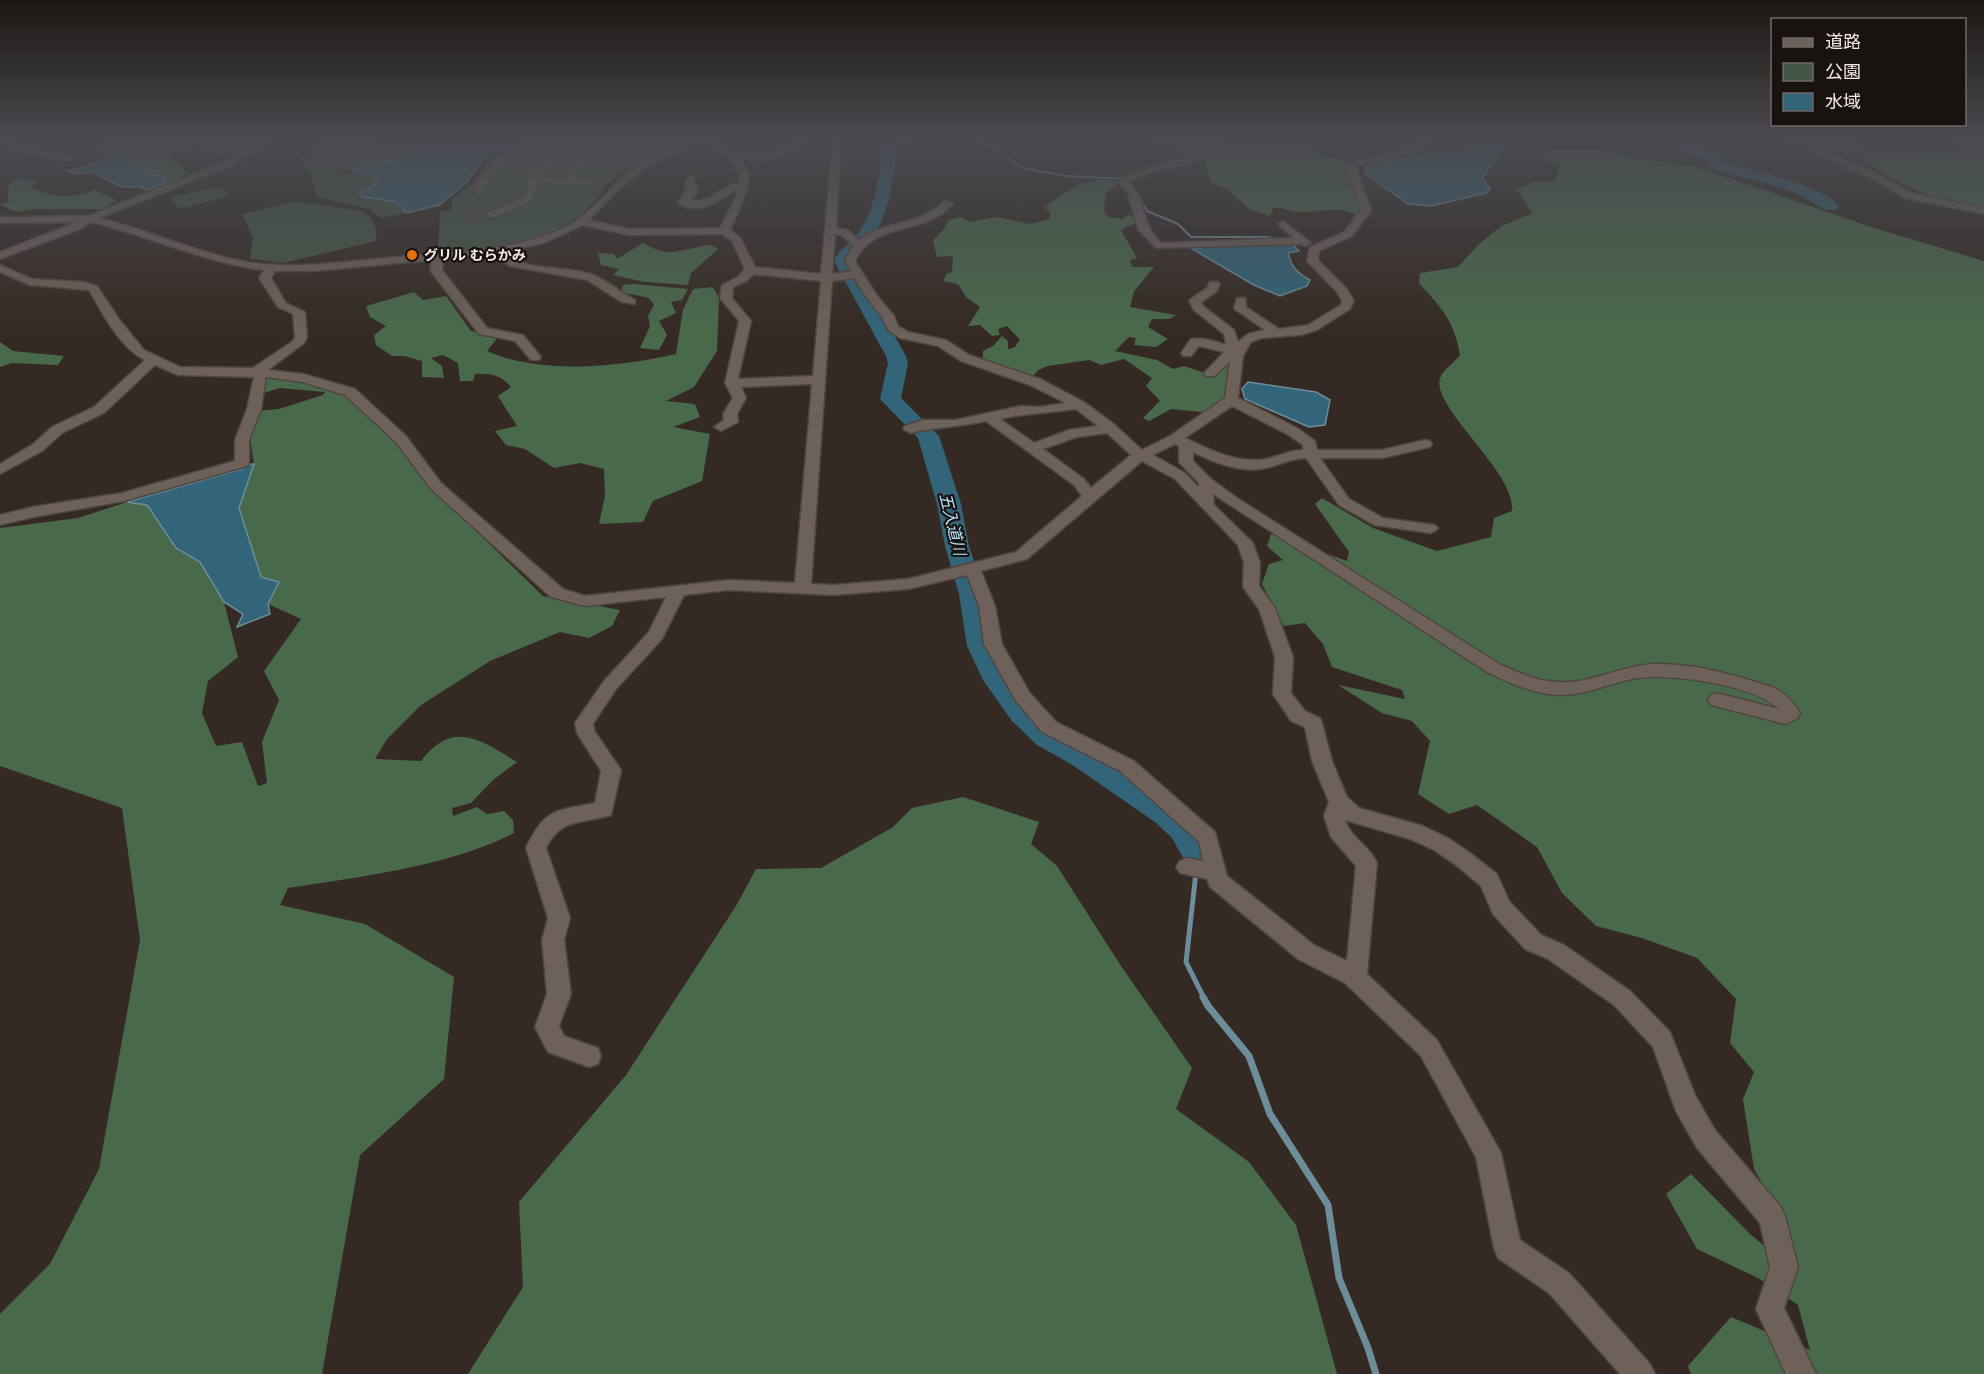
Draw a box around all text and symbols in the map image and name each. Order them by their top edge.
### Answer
legend [1771,18,1966,126]
text: 道路 [1825,30,1861,53]
text: 公園 [1825,60,1861,83]
text: 水域 [1825,90,1861,113]
place label: グリル むらかみ [424,246,526,264]
marker: グリル むらかみ [405,248,419,262]
water label: 五入道川 [936,491,971,559]

